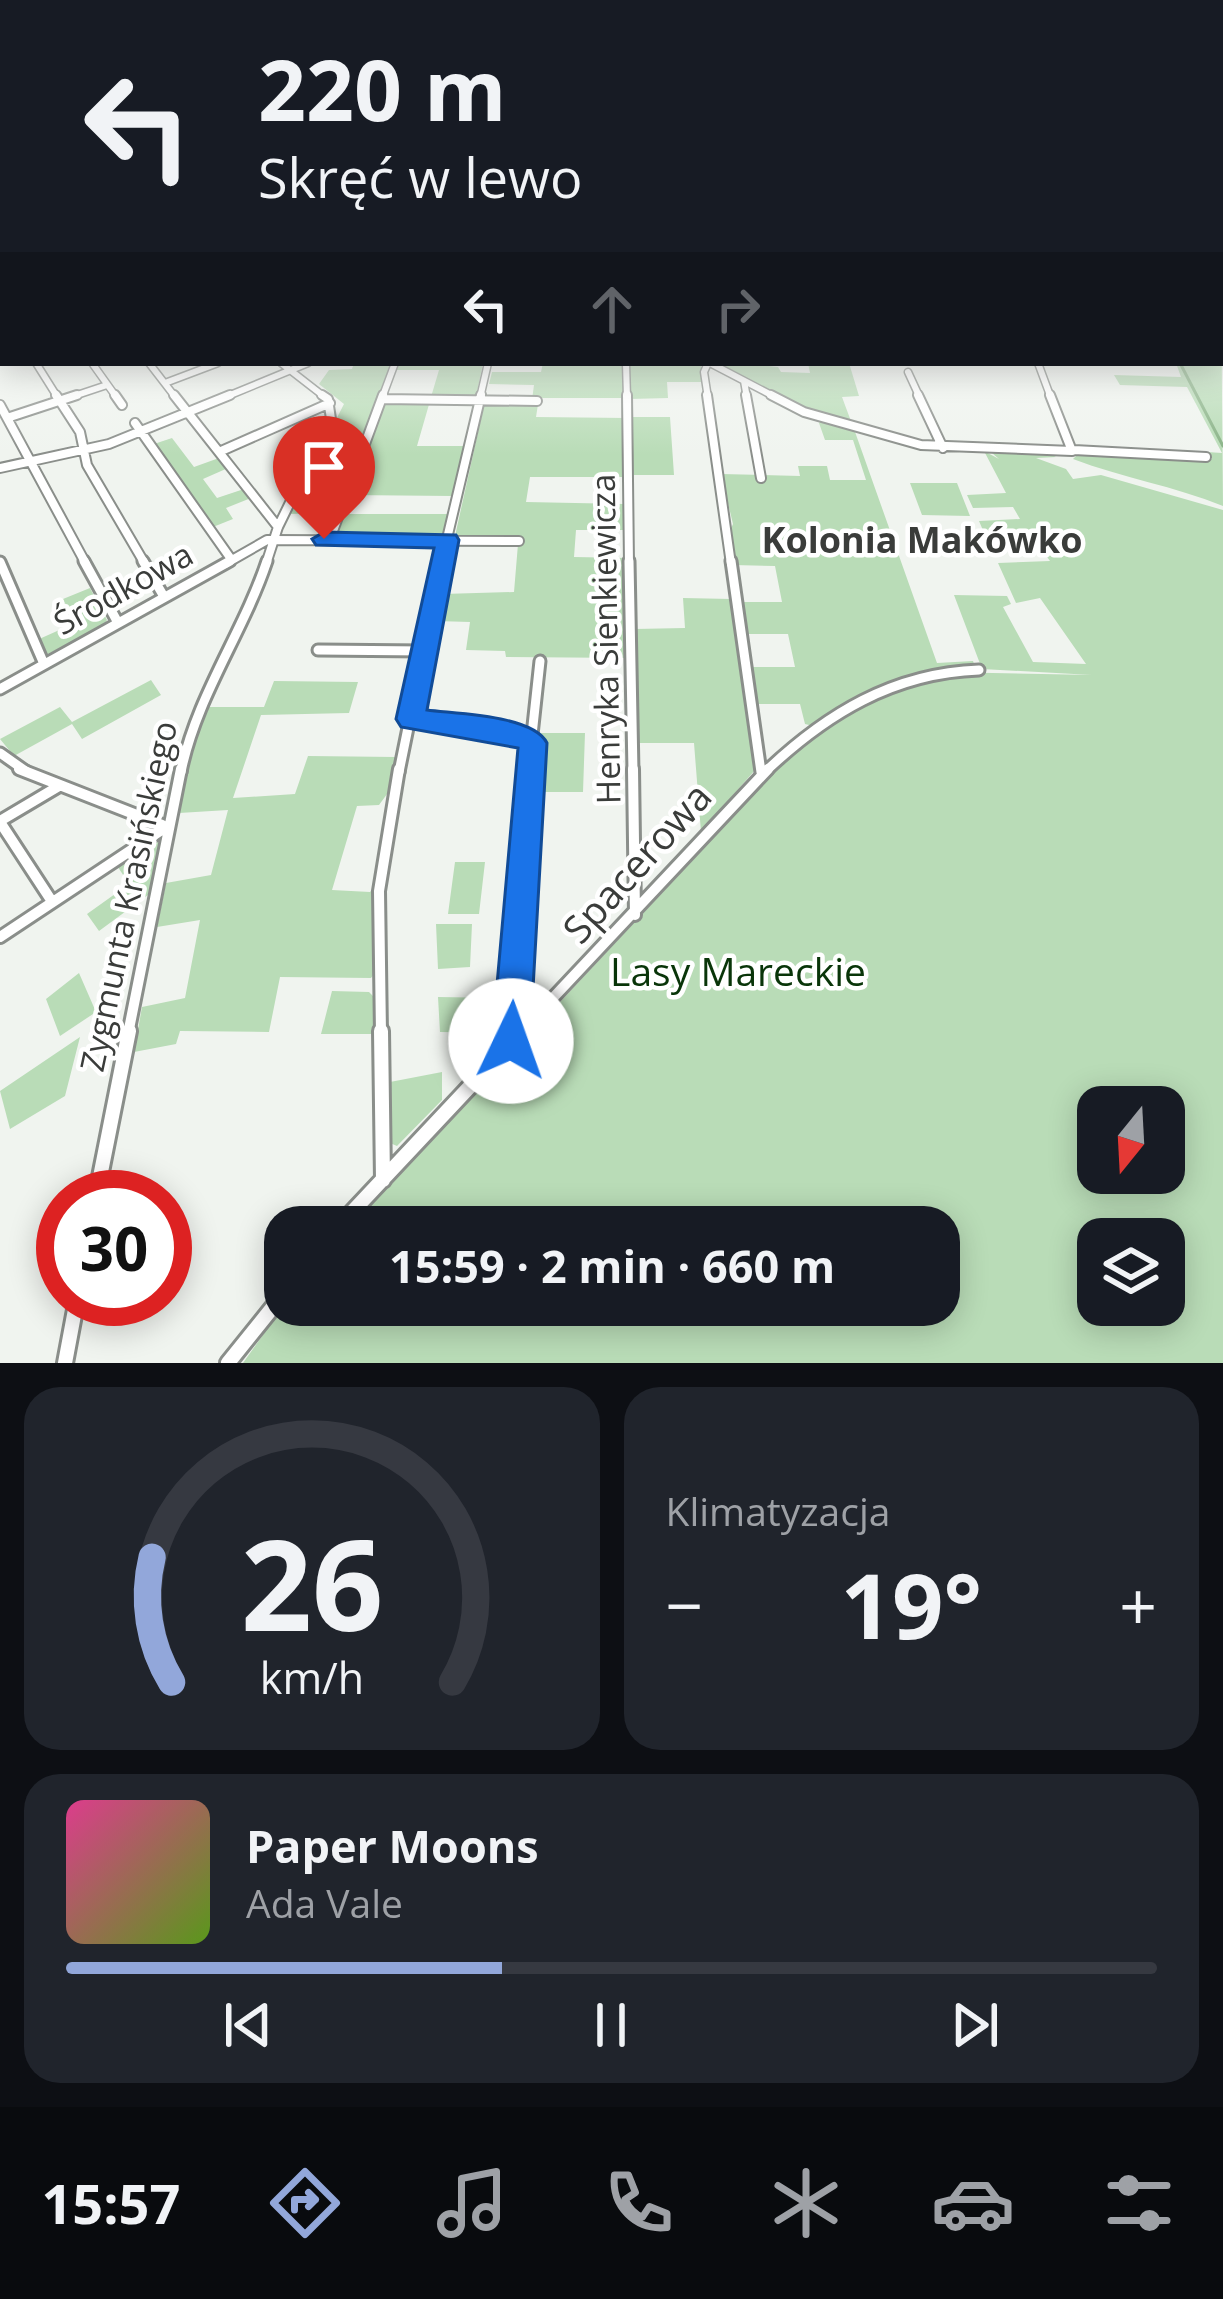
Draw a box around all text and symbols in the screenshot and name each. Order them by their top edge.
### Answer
text: 220 m [258,31,506,146]
icon: left [60,48,216,204]
text: Skręć w lewo [258,140,582,214]
icon: left [453,276,519,342]
icon: ahead [579,276,645,342]
icon: right [705,276,771,342]
pin [273,416,375,539]
icon: arrive [291,434,357,500]
street label: Henryka Sienkiewicza [580,473,630,805]
district label: Kolonia Makówko [762,515,1082,564]
street label: Środkowa [45,531,201,645]
street label: Zygmunta Krasińskiego [69,717,187,1075]
street label: Spacerowa [550,770,722,954]
park label: Lasy Mareckie [610,944,866,997]
position arrow [448,978,574,1104]
north arrow [1077,1086,1185,1194]
map controls [1077,1086,1185,1326]
speed limit sign: 30 [36,1170,192,1326]
button: layers [1077,1218,1185,1326]
text: 15:59 · 2 min · 660 m [389,1235,835,1296]
text: Klimatyzacja [666,1484,890,1537]
text: 26 [240,1498,383,1668]
text: 19° [841,1543,982,1665]
text: − [666,1559,703,1649]
text: + [1119,1559,1157,1649]
text: km/h [260,1647,364,1706]
text: Paper Moons [246,1815,539,1876]
text: Ada Vale [246,1876,403,1929]
icon: previous [215,1992,281,2058]
icon: pause [578,1992,644,2058]
icon: next [942,1992,1008,2058]
icon: directions [263,2161,347,2245]
icon: music [430,2161,514,2245]
icon: phone [597,2161,681,2245]
icon: climate [764,2161,848,2245]
icon: car [931,2161,1015,2245]
icon: filters [1097,2161,1181,2245]
text: 15:57 [41,2166,180,2240]

